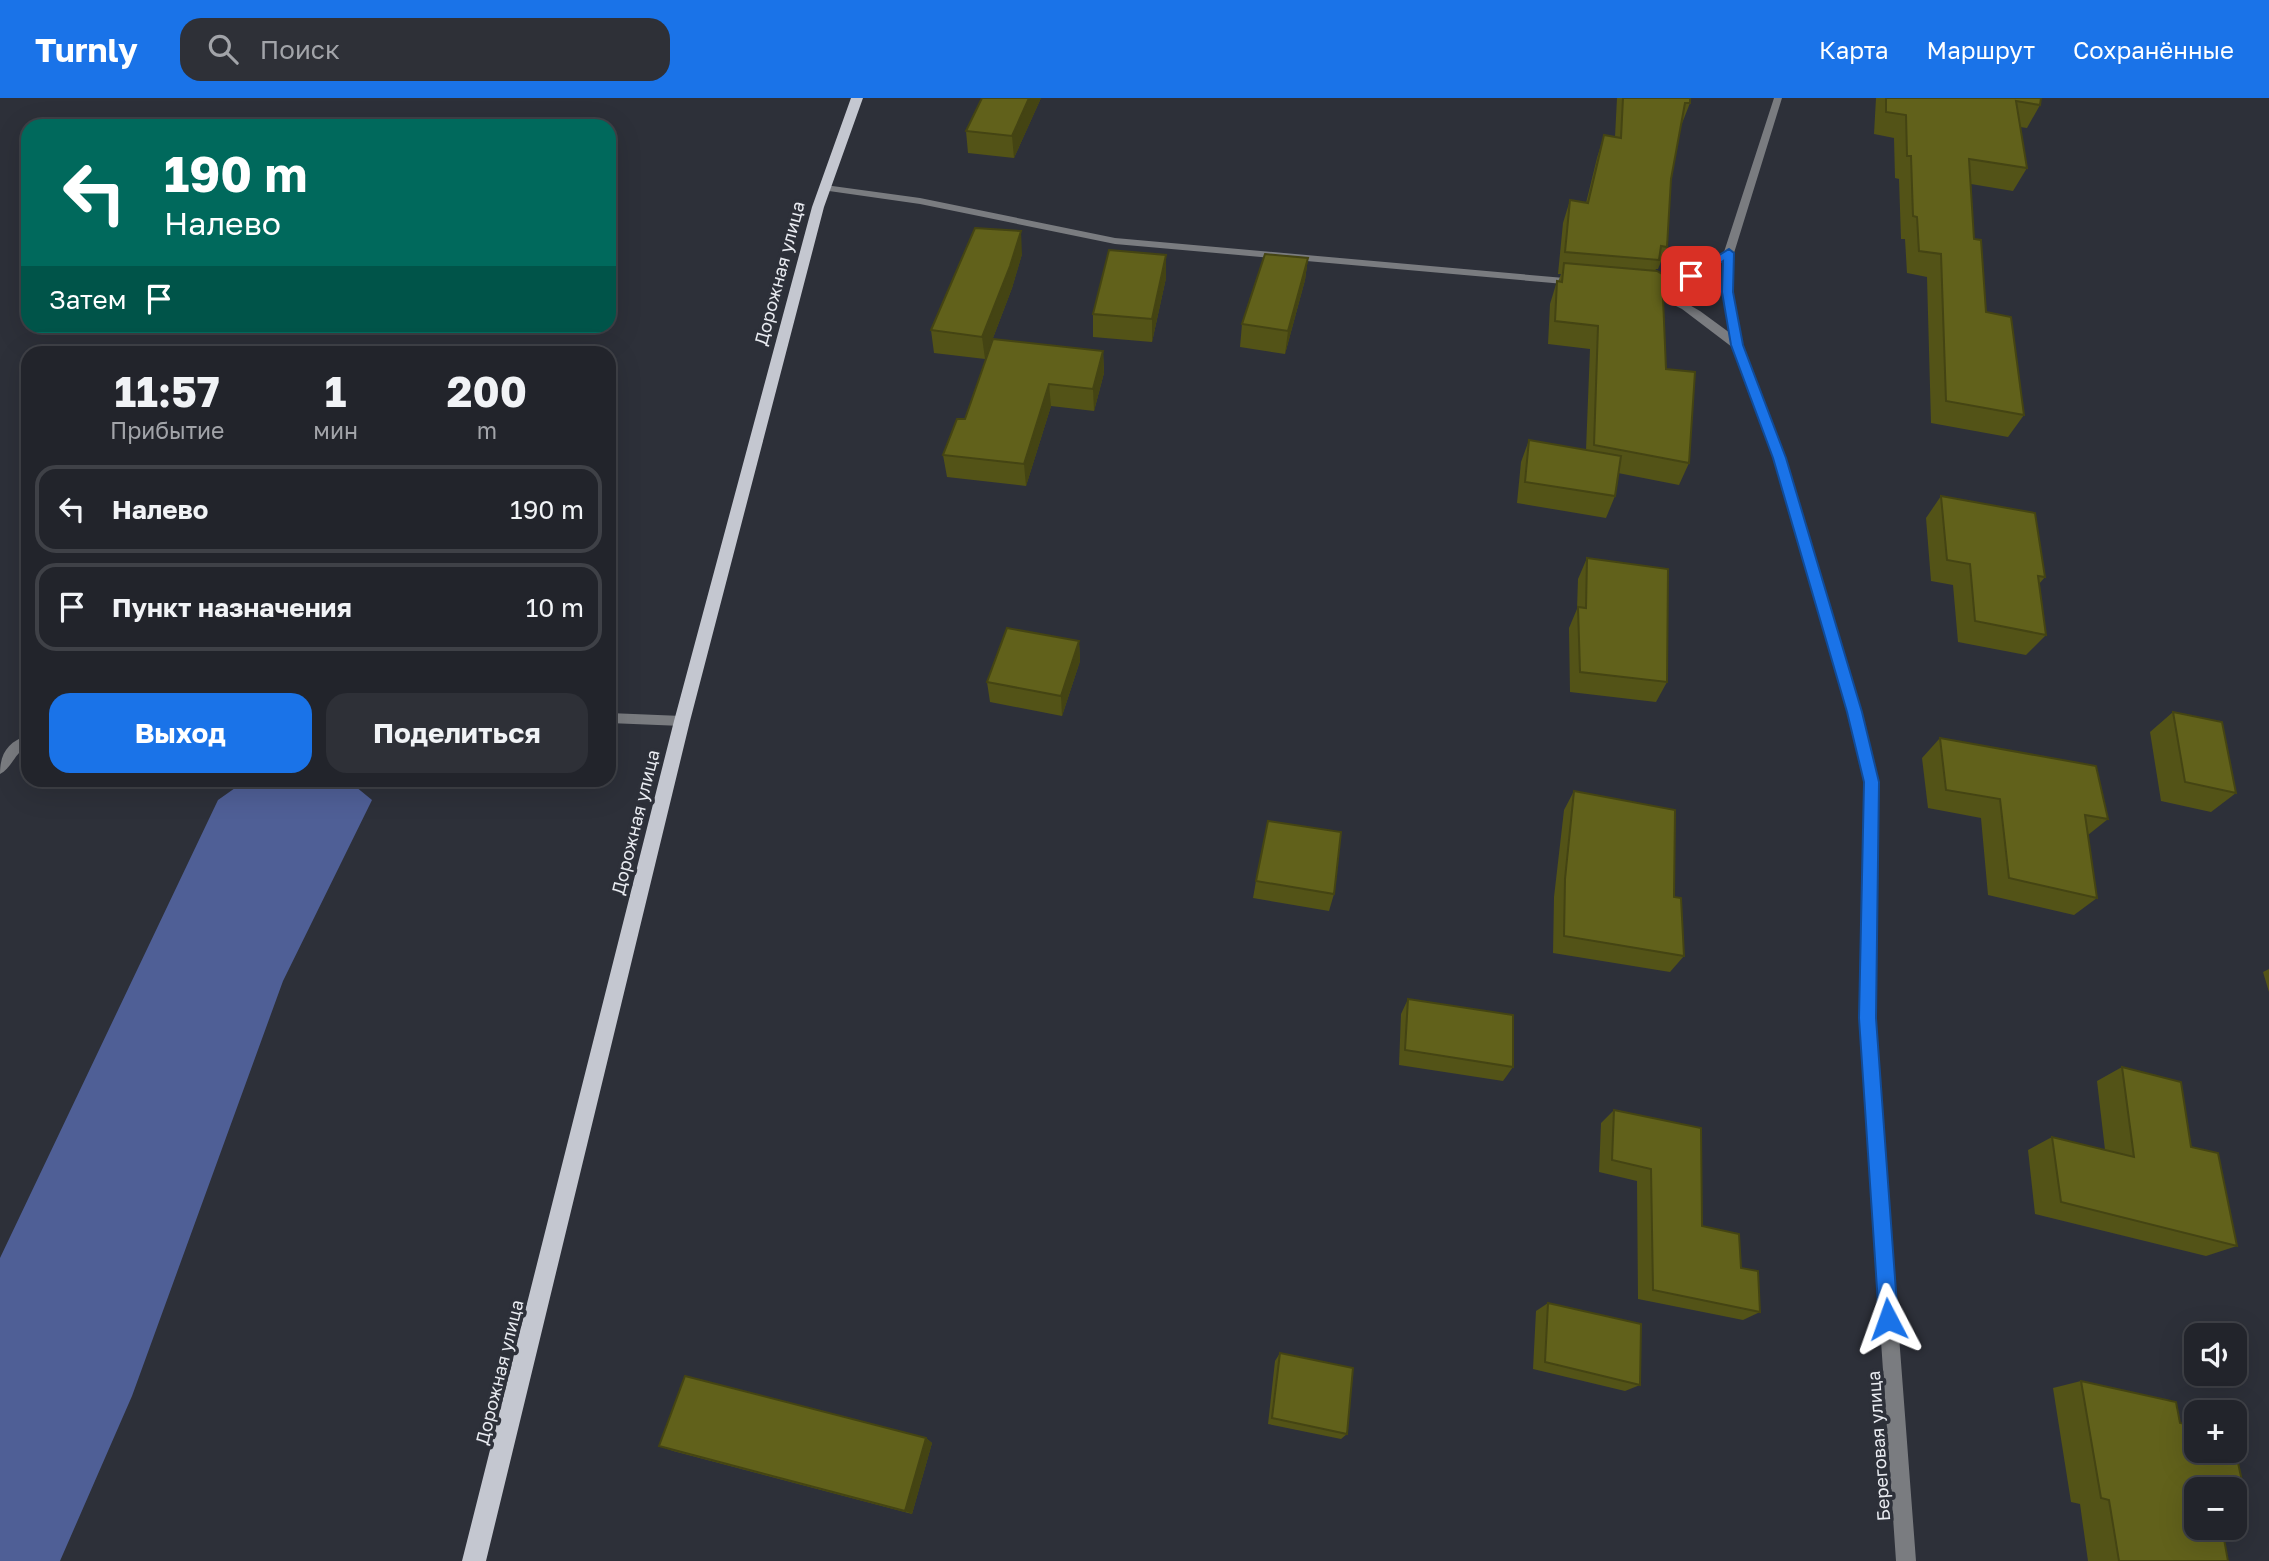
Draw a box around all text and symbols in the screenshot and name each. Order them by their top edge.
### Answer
search box [180,18,670,81]
text: Turnly [35,30,138,69]
icon: search [204,30,242,68]
text: Поиск [260,34,340,65]
text: Карта [1819,35,1889,64]
text: Маршрут [1927,35,2035,64]
text: Сохранённые [2073,35,2234,64]
text: 190 m [164,144,307,203]
icon: left [49,147,140,238]
street label: Дорожная улица [749,199,809,347]
text: Налево [164,204,281,242]
pin [1661,246,1721,306]
icon: arrive [1672,257,1710,295]
icon: arrive [140,280,178,318]
text: Затем [49,284,126,315]
text: 11:57 [115,366,220,416]
text: 1 [325,366,346,416]
text: 200 [447,366,527,416]
text: Прибытие [110,416,224,444]
text: мин [313,416,358,444]
text: m [477,416,497,444]
icon: left [53,490,91,528]
text: Налево [112,494,208,525]
text: 190 m [510,494,584,525]
icon: arrive [53,588,91,626]
text: Пункт назначения [112,592,352,623]
text: 10 m [526,592,584,623]
button: Выход [49,693,312,773]
button: Поделиться [326,693,588,773]
street label: Дорожная улица [606,747,664,897]
position arrow [1851,1282,1925,1356]
street label: Дорожная улица [470,1297,528,1447]
map controls [2184,1323,2247,1540]
button: sound [2184,1323,2247,1386]
street label: Береговая улица [1862,1370,1894,1522]
button: + [2184,1400,2247,1463]
button: − [2184,1477,2247,1540]

